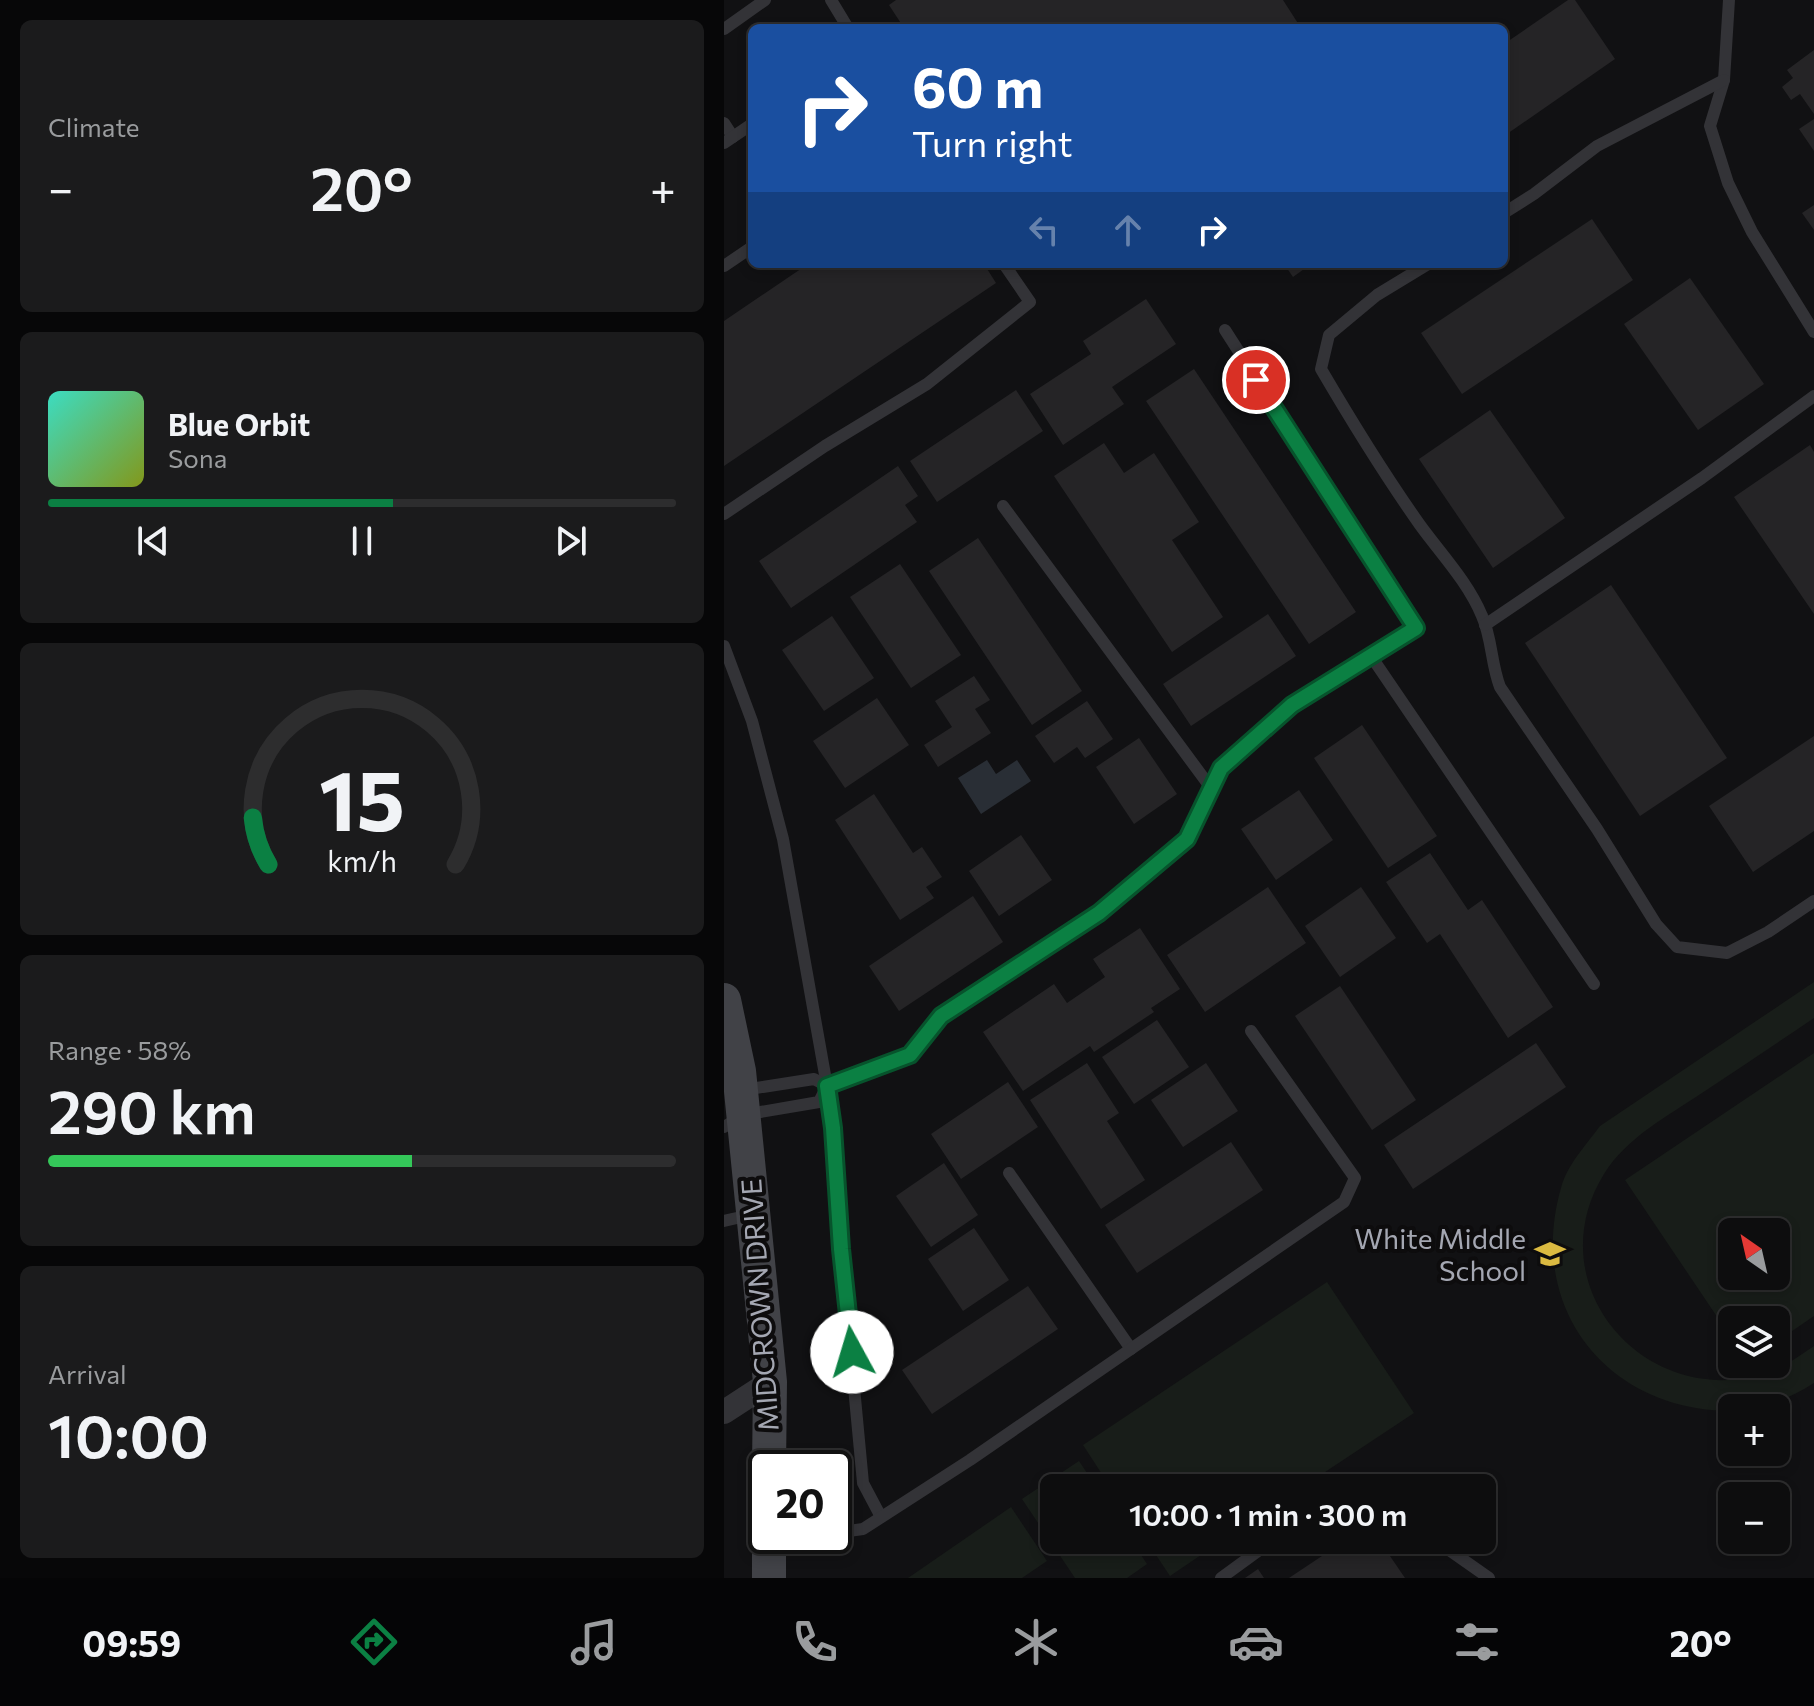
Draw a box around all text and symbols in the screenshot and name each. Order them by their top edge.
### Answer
text: 60 m [912,51,1043,120]
icon: right [780,56,884,160]
text: Climate [48,111,140,142]
text: Turn right [912,120,1073,164]
text: 20° [310,150,413,223]
text: − [48,160,73,214]
text: + [650,160,676,214]
icon: left [1022,208,1066,252]
icon: ahead [1106,208,1150,252]
icon: right [1190,208,1234,252]
pin [1222,346,1290,414]
icon: arrive [1234,358,1278,402]
text: Blue Orbit [168,405,310,442]
text: Sona [168,442,227,473]
icon: previous [131,519,175,563]
icon: pause [340,519,384,563]
icon: next [549,519,593,563]
text: 15 [319,746,405,848]
text: km/h [327,843,397,878]
text: Range · 58% [48,1034,191,1065]
text: 290 km [48,1073,256,1146]
street label: MIDCROWN DRIVE [733,1178,785,1432]
north arrow [1718,1218,1790,1290]
map controls [1718,1218,1790,1554]
place label: White Middle School [1355,1221,1526,1287]
school or university icon: White Middle School [1533,1237,1567,1271]
button: layers [1718,1306,1790,1378]
position arrow [810,1310,894,1394]
text: Arrival [48,1358,127,1389]
button: + [1718,1394,1790,1466]
text: 10:00 [48,1397,209,1470]
speed limit sign: 20 [748,1450,852,1554]
button: − [1718,1482,1790,1554]
text: 10:00 · 1 min · 300 m [1129,1495,1407,1532]
icon: directions [346,1614,402,1670]
icon: music [566,1614,622,1670]
icon: phone [787,1614,843,1670]
icon: climate [1008,1614,1064,1670]
icon: car [1228,1614,1284,1670]
icon: filters [1449,1614,1505,1670]
text: 09:59 [82,1620,181,1664]
text: 20° [1669,1620,1732,1664]

